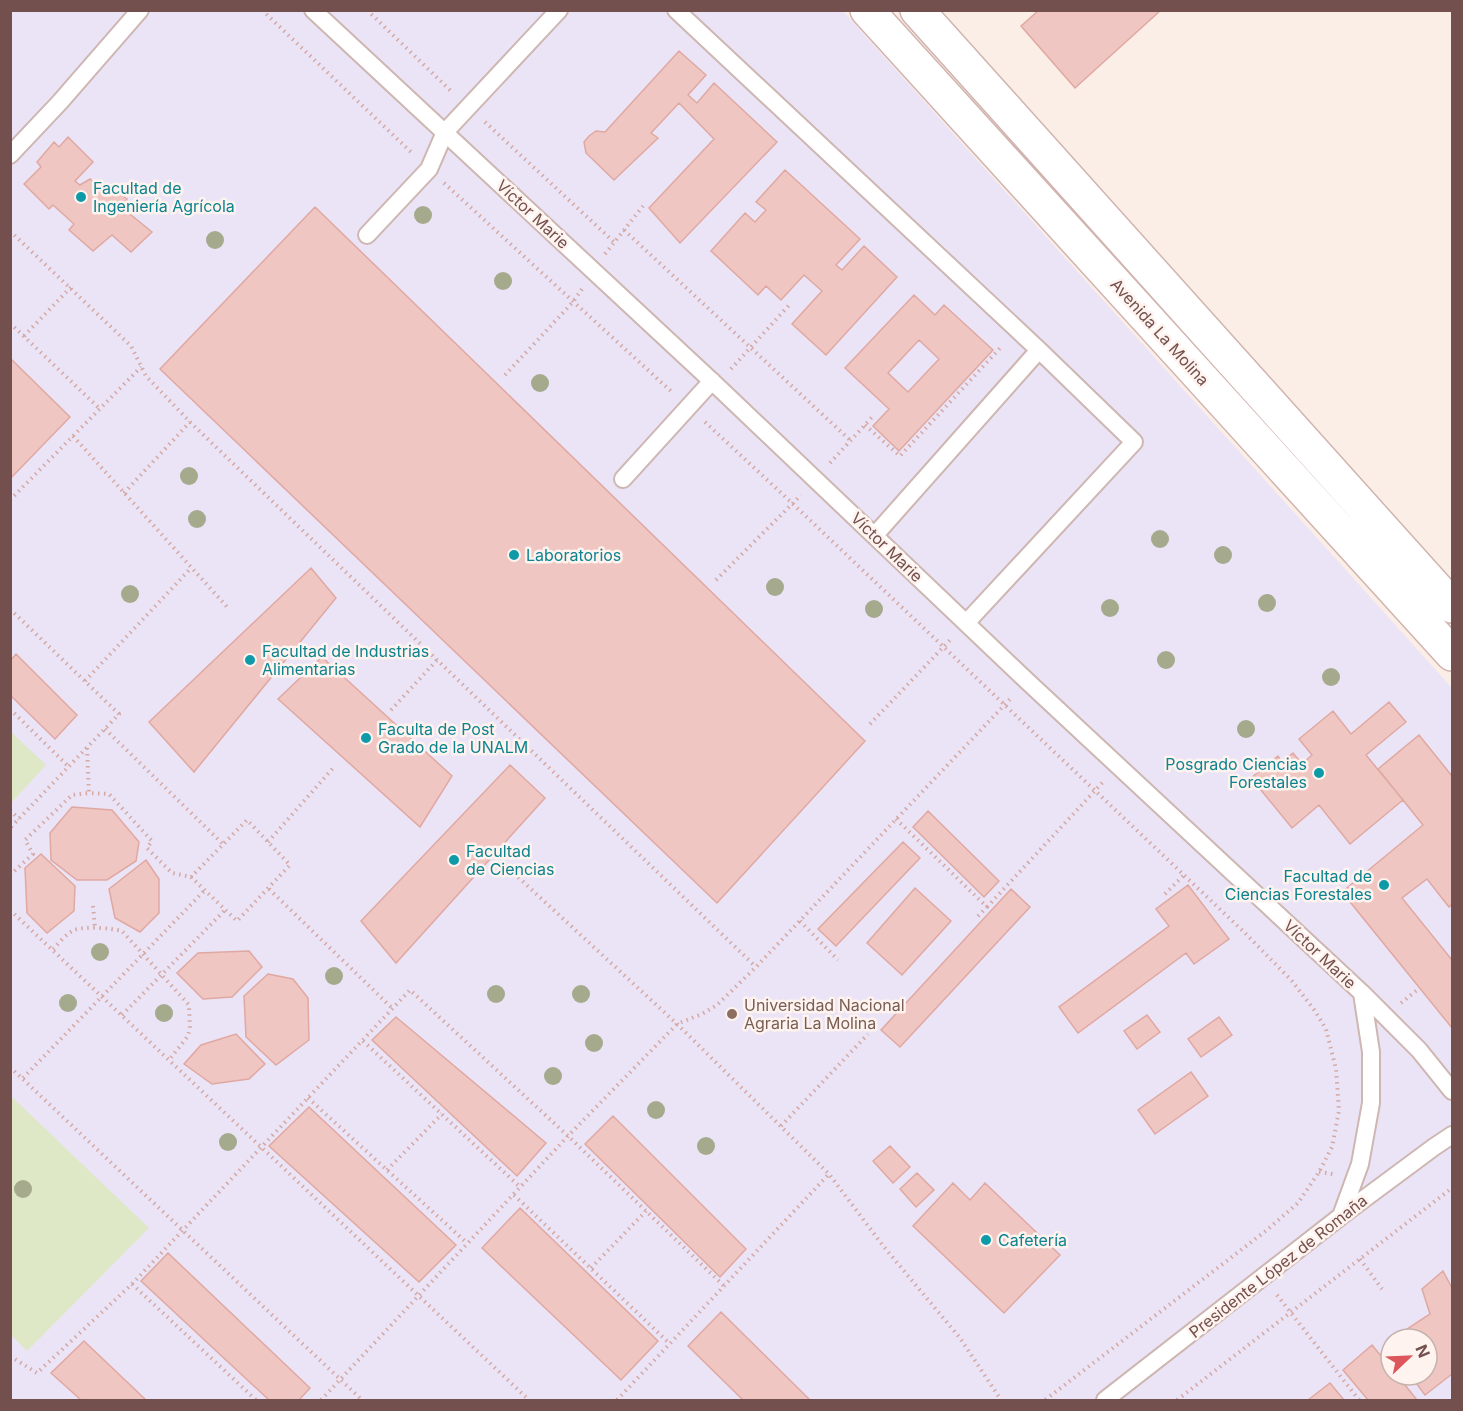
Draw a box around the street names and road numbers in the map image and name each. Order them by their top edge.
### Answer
street label: Víctor Marie [492,175,574,253]
street label: Avenida La Molina [1107,274,1213,390]
street label: Víctor Marie [847,508,927,586]
street label: Víctor Marie [1279,915,1361,993]
street label: Presidente López de Romaña [1185,1190,1371,1342]

